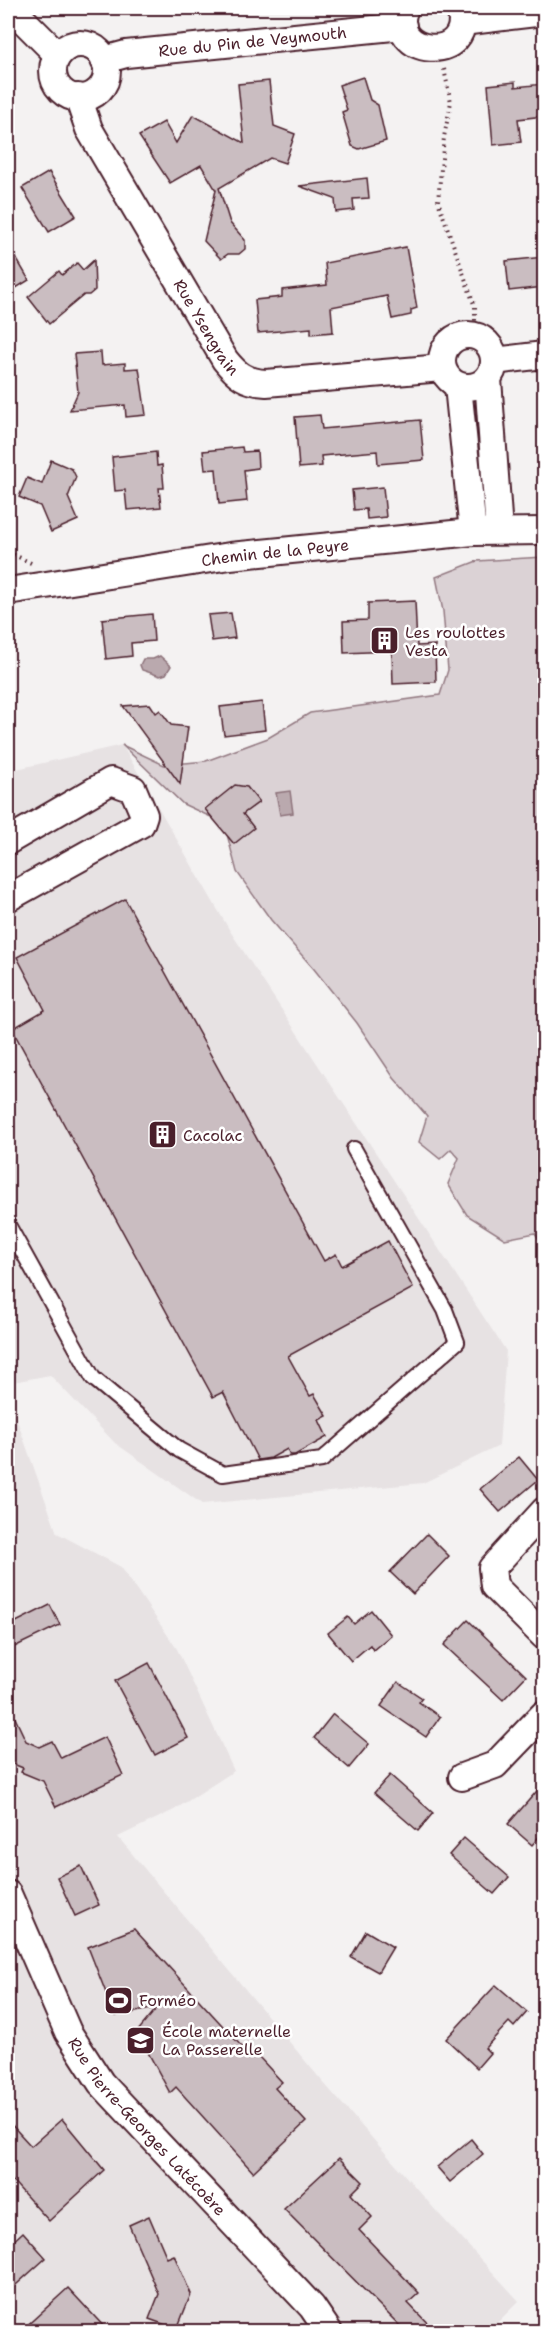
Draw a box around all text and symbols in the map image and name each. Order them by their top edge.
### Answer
street label: Rue du Pin de Veymouth [157,21,348,61]
street label: Rue Ysengrain [169,275,244,380]
street label: Chemin de la Peyre [200,534,350,571]
place label: Les roulottes Vesta [405,622,506,661]
building icon: Les roulottes Vesta [368,625,400,657]
building icon: Cacolac [146,1119,178,1151]
place label: Cacolac [183,1125,243,1146]
sports icon: Forméo [102,1984,134,2016]
place label: Forméo [139,1990,196,2011]
place label: École maternelle La Passerelle [162,2021,291,2060]
school or university icon: École maternelle La Passerelle [125,2024,157,2056]
street label: Rue Pierre-Georges Latécoère [64,2033,231,2220]

